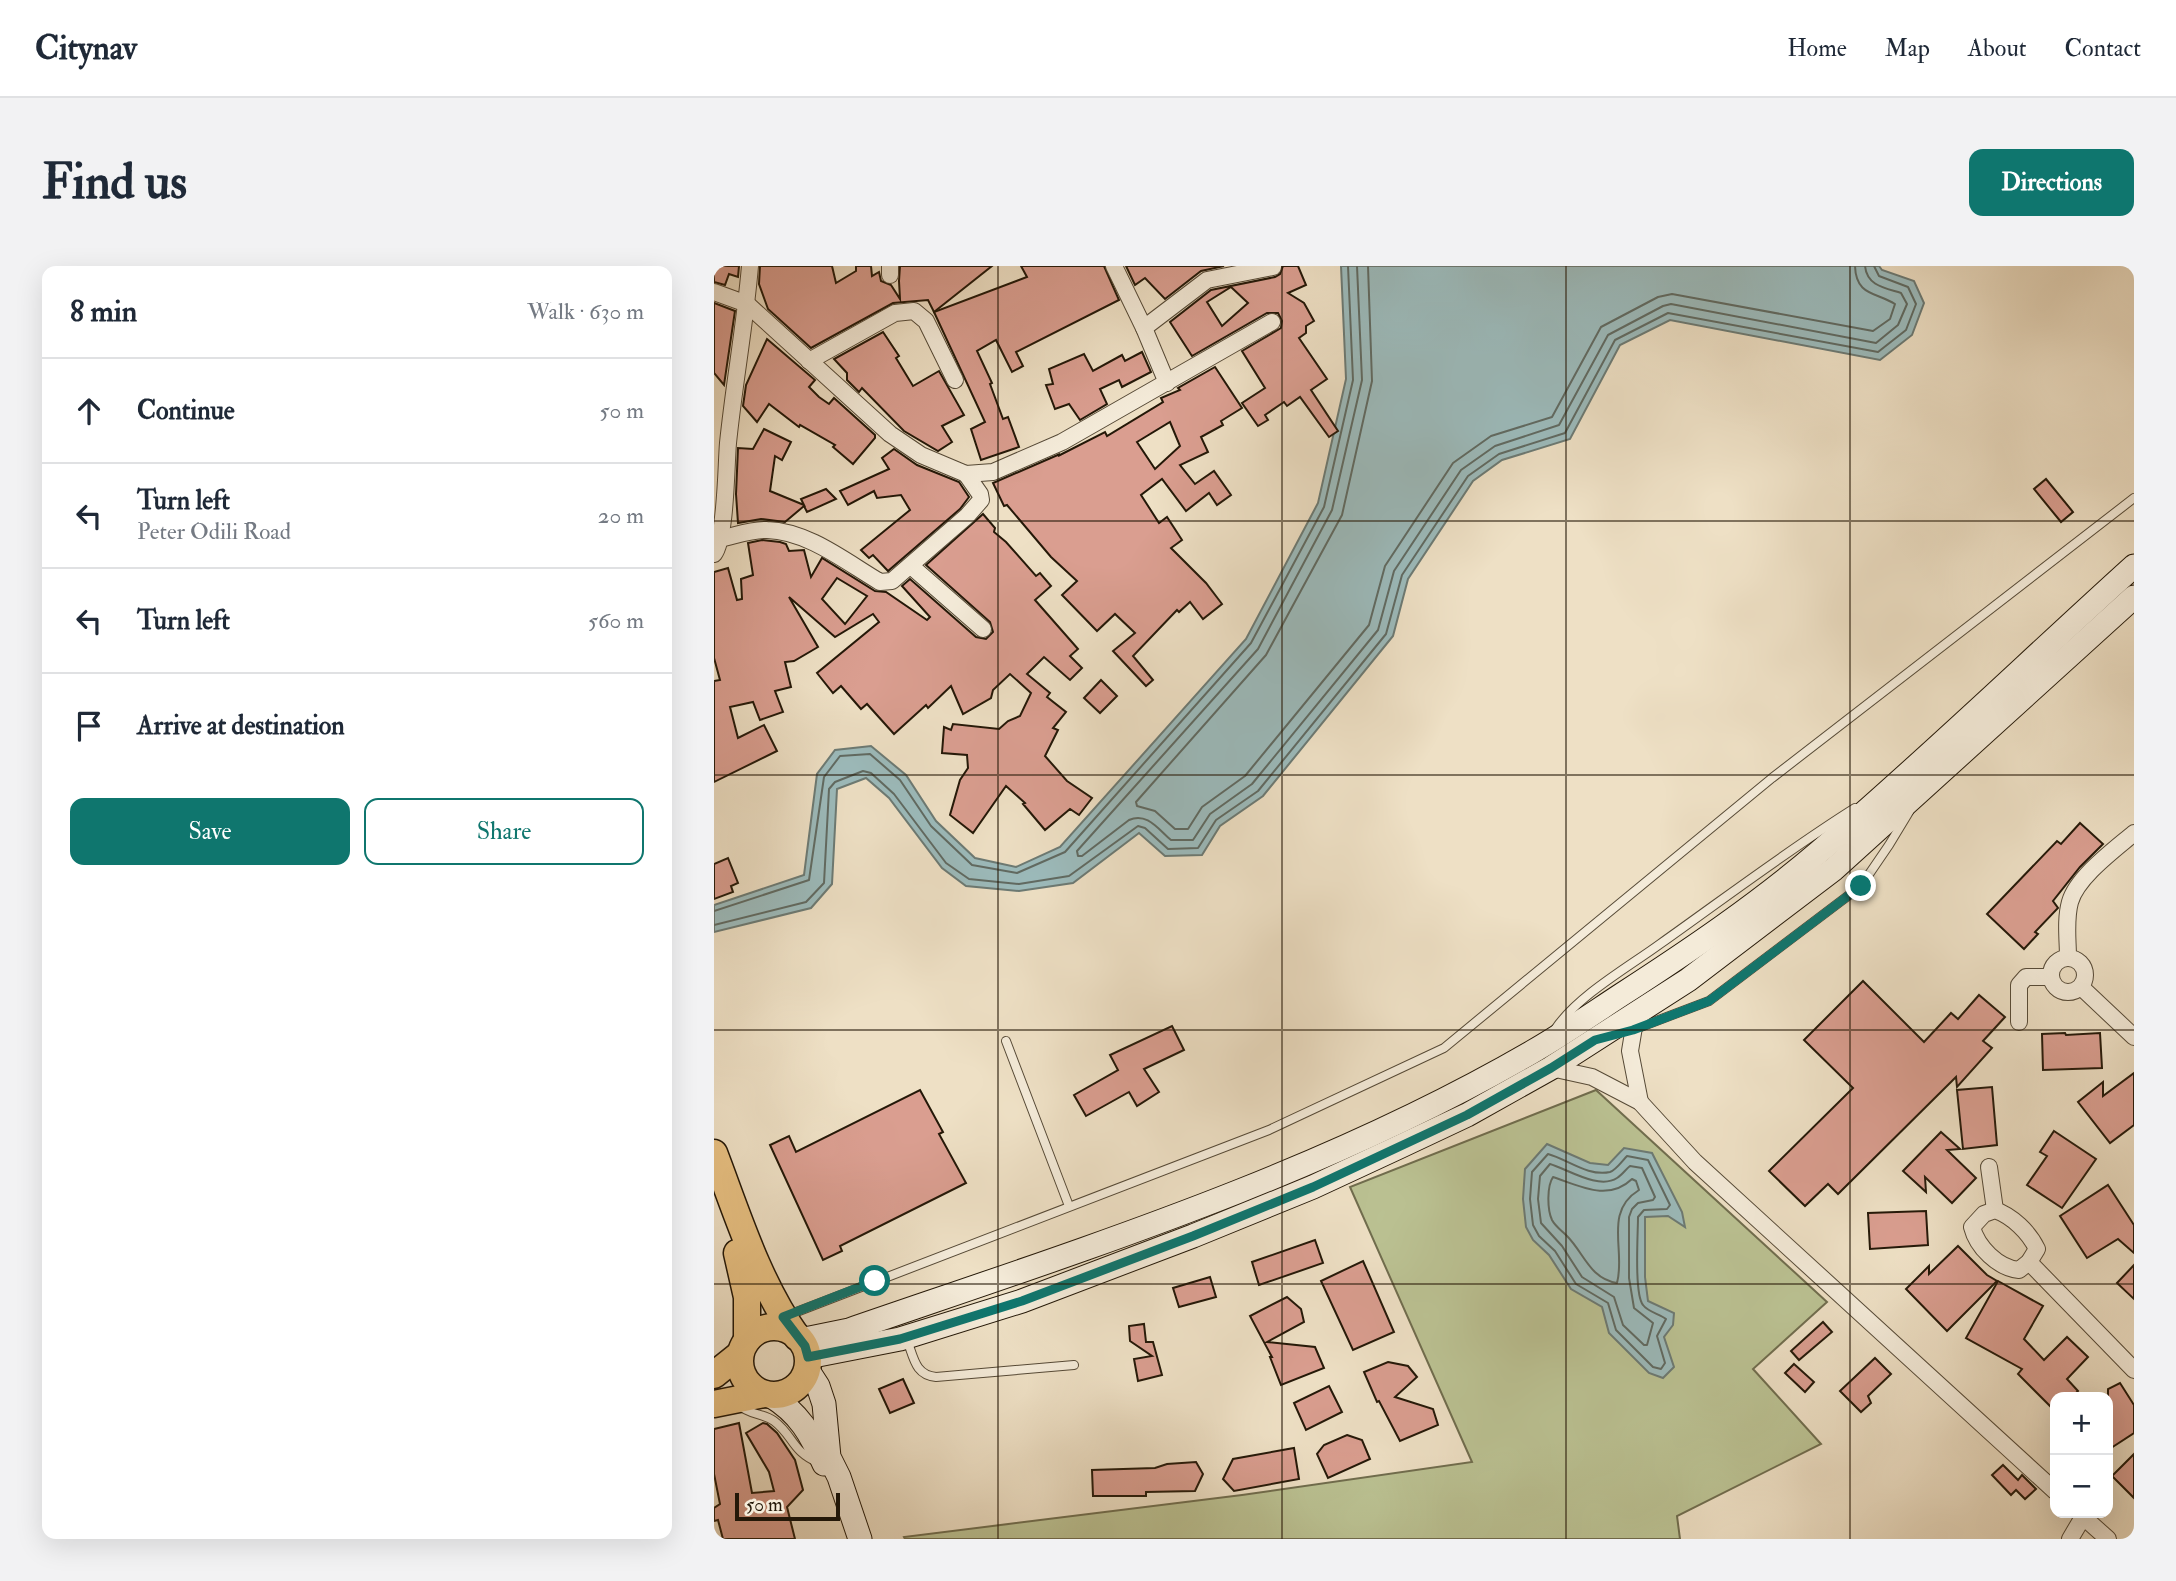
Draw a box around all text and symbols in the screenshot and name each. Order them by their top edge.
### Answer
text: Citynav [35,28,137,69]
text: Home [1787,33,1847,64]
text: Map [1885,33,1930,64]
text: About [1968,33,2027,64]
text: Contact [2065,33,2141,64]
button: Directions [1969,149,2134,216]
text: Find us [42,152,187,213]
text: 8 min [70,293,137,330]
text: Walk · 630 m [527,297,644,326]
icon: ahead [70,392,108,430]
text: Continue [137,395,235,427]
text: 50 m [600,396,644,425]
text: Turn left [137,485,230,517]
icon: left [70,497,108,535]
text: 20 m [598,501,644,530]
text: Peter Odili Road [137,517,291,546]
icon: left [70,602,108,640]
text: Turn left [137,605,230,637]
text: 560 m [588,606,644,635]
icon: arrive [70,707,108,745]
text: Arrive at destination [137,710,345,742]
button: Save [70,798,350,865]
button: Share [364,798,644,865]
route end [1845,870,1876,901]
route start [859,1265,890,1296]
map controls [2050,1392,2113,1518]
button: + [2050,1392,2113,1455]
button: − [2050,1455,2113,1518]
scale bar [735,1490,840,1522]
text: 50 m [746,1493,783,1517]

